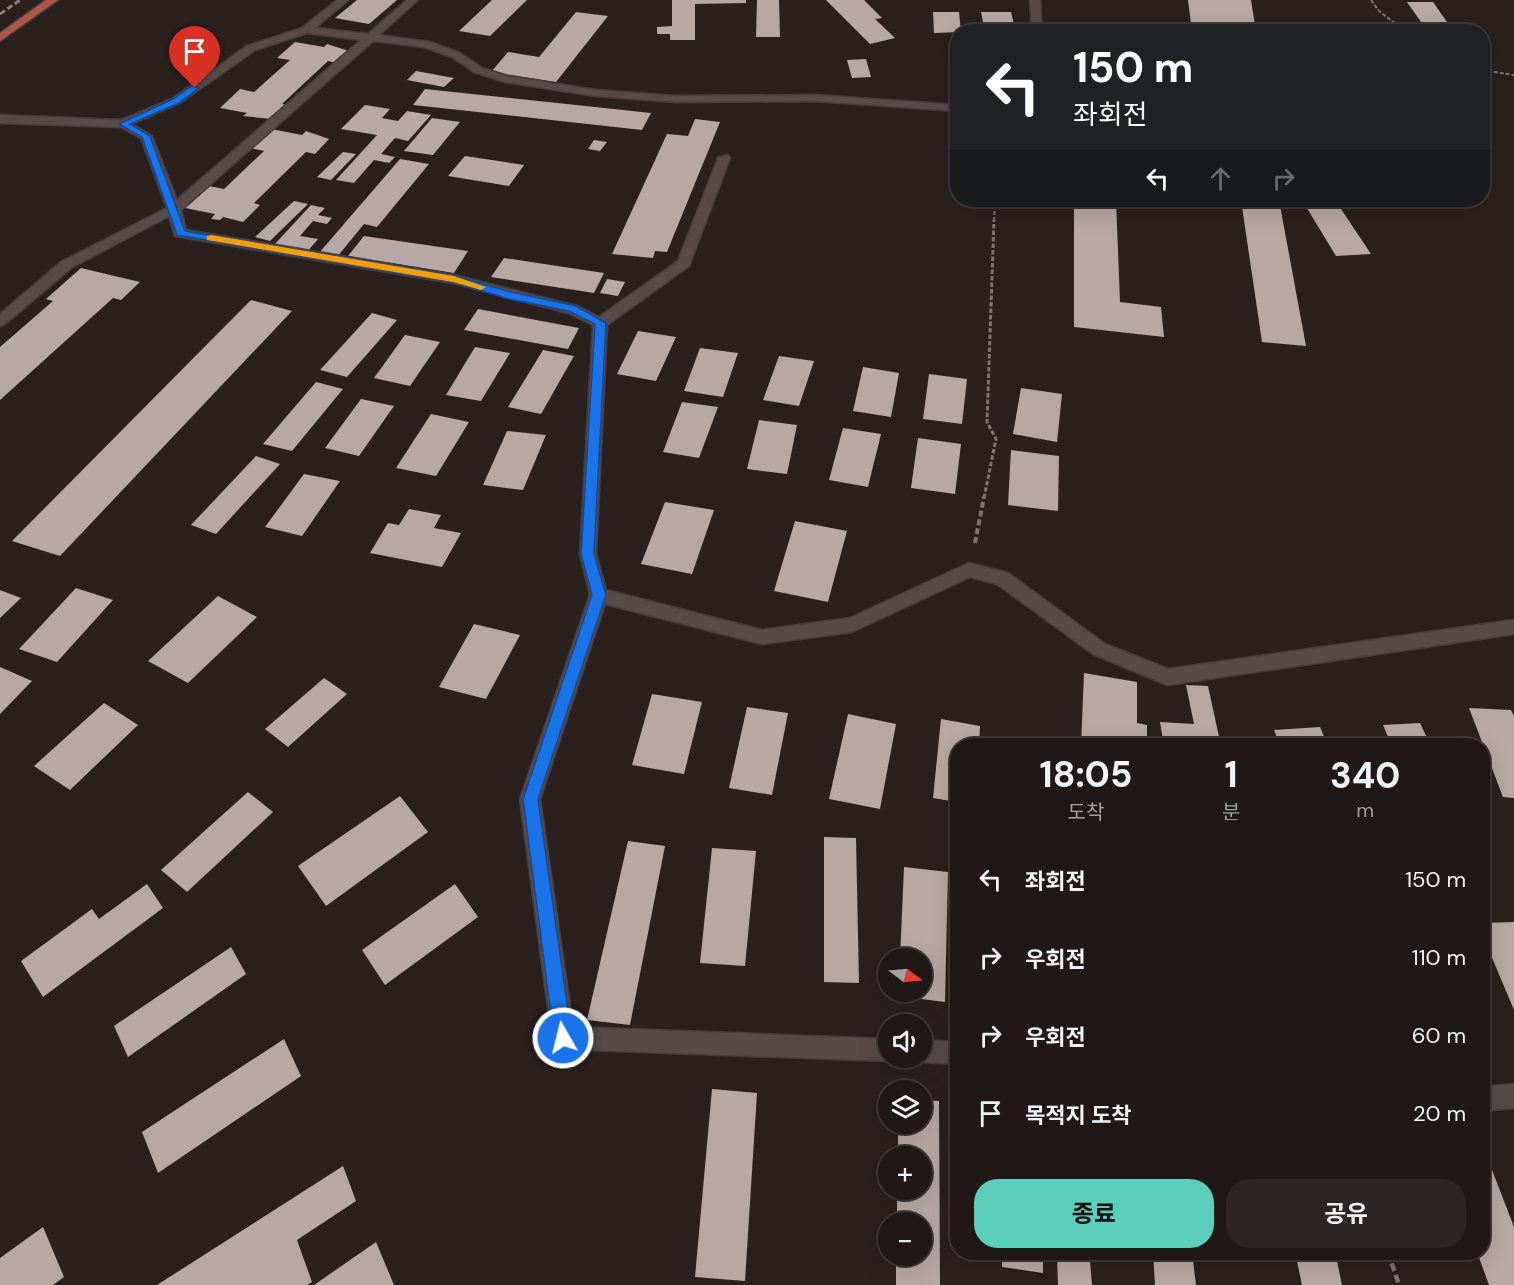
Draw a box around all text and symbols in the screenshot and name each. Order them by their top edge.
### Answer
pin [169,26,220,88]
icon: arrive [178,35,211,68]
text: 150 m [1073,40,1193,95]
icon: left [974,48,1052,126]
text: 좌회전 [1073,97,1148,132]
icon: left [1141,162,1174,195]
icon: ahead [1204,162,1237,195]
icon: right [1267,162,1300,195]
text: 18:05 [1040,751,1132,798]
text: 1 [1225,751,1238,798]
text: 340 [1330,752,1400,799]
text: m [1356,797,1374,823]
text: 도착 [1068,799,1104,825]
text: 분 [1222,799,1240,825]
icon: left [974,863,1007,896]
text: 150 m [1405,865,1466,894]
text: 좌회전 [1025,867,1086,896]
icon: right [974,941,1007,974]
text: 110 m [1412,943,1466,972]
text: 우회전 [1025,945,1086,974]
north arrow [878,948,932,1002]
map controls [878,948,932,1266]
position arrow [531,1006,595,1070]
button: sound [878,1014,932,1068]
icon: right [974,1019,1007,1052]
text: 60 m [1412,1021,1466,1050]
text: 우회전 [1025,1023,1086,1052]
button: layers [878,1080,932,1134]
icon: arrive [974,1097,1007,1130]
text: 20 m [1413,1099,1466,1128]
text: 목적지 도착 [1025,1101,1131,1130]
button: + [878,1146,932,1200]
button: 종료 [974,1179,1214,1248]
button: 공유 [1226,1179,1466,1248]
button: − [878,1212,932,1266]

